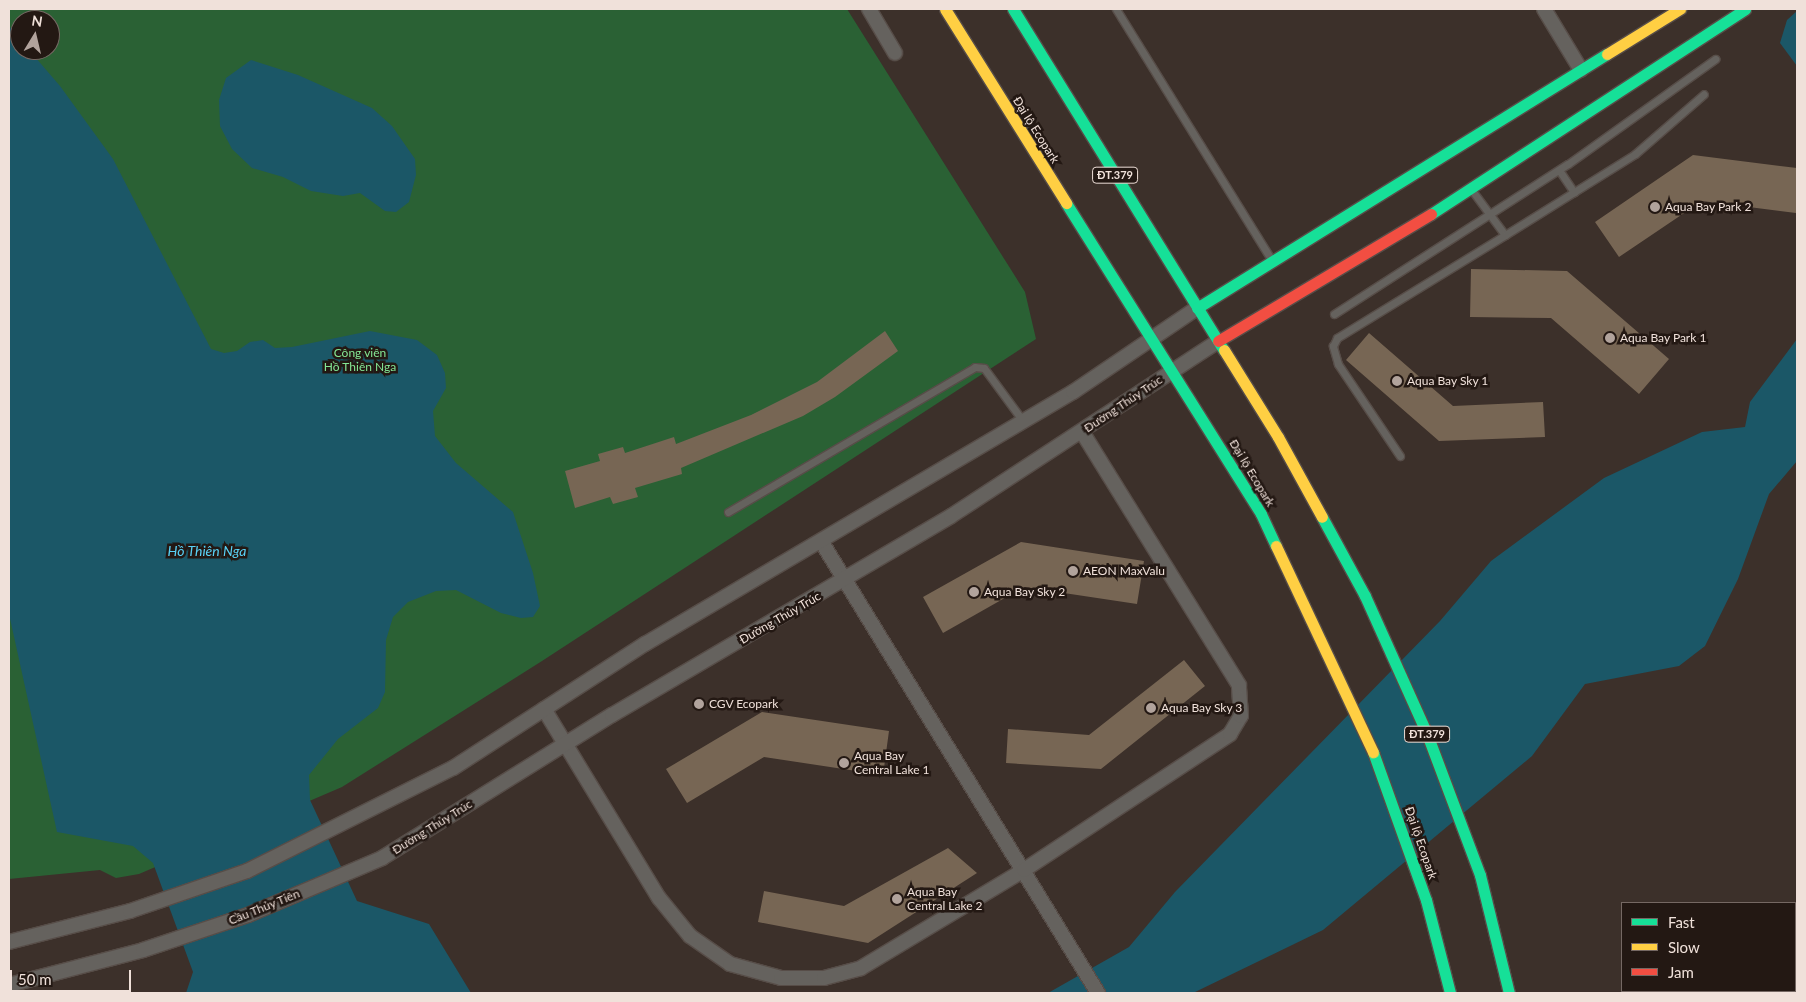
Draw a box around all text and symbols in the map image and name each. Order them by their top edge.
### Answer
north arrow [10,10,60,60]
text: N [31,11,44,30]
street label: Đại lộ Ecopark [1010,94,1062,166]
road number: ĐT.379 [1091,166,1139,184]
place label: Aqua Bay Park 2 [1665,200,1752,214]
marker: Aqua Bay Park 2 [1649,201,1661,213]
place label: Aqua Bay Park 1 [1620,331,1707,345]
marker: Aqua Bay Park 1 [1604,332,1616,344]
park label: Công viên Hồ Thiên Nga [324,346,396,374]
street label: Đường Thủy Trúc [1081,372,1165,436]
place label: Aqua Bay Sky 1 [1407,374,1489,388]
marker: Aqua Bay Sky 1 [1391,375,1403,387]
street label: Đại lộ Ecopark [1226,437,1278,509]
water label: Hồ Thiên Nga [167,543,247,559]
place label: AEON MaxValu [1083,564,1165,578]
marker: AEON MaxValu [1067,565,1079,577]
place label: Aqua Bay Sky 2 [984,585,1066,599]
marker: Aqua Bay Sky 2 [968,586,980,598]
street label: Đường Thủy Trúc [736,589,824,647]
place label: CGV Ecopark [709,697,779,711]
marker: CGV Ecopark [693,698,705,710]
place label: Aqua Bay Sky 3 [1161,701,1243,715]
marker: Aqua Bay Sky 3 [1145,702,1157,714]
road number: ĐT.379 [1403,726,1451,742]
place label: Aqua Bay Central Lake 1 [854,749,930,777]
marker: Aqua Bay Central Lake 1 [838,757,850,769]
street label: Đường Thủy Trúc [389,796,475,858]
street label: Đại lộ Ecopark [1402,805,1440,881]
place label: Aqua Bay Central Lake 2 [907,885,983,913]
street label: Cầu Thủy Tiên [226,886,302,928]
marker: Aqua Bay Central Lake 2 [891,893,903,905]
legend [1621,902,1796,992]
text: Fast [1668,913,1695,931]
text: Slow [1668,938,1700,956]
scale bar [12,960,134,992]
text: Jam [1668,963,1694,981]
text: 50 m [18,970,52,988]

